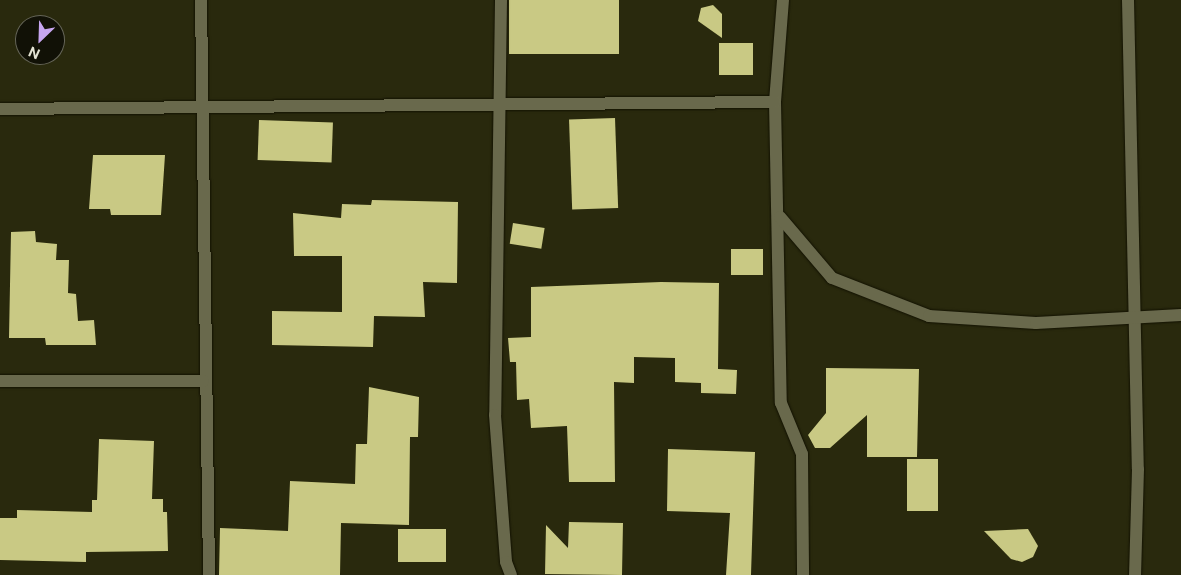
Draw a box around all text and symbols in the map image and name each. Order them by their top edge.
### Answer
north arrow [15,15,65,65]
text: N [26,43,43,62]

